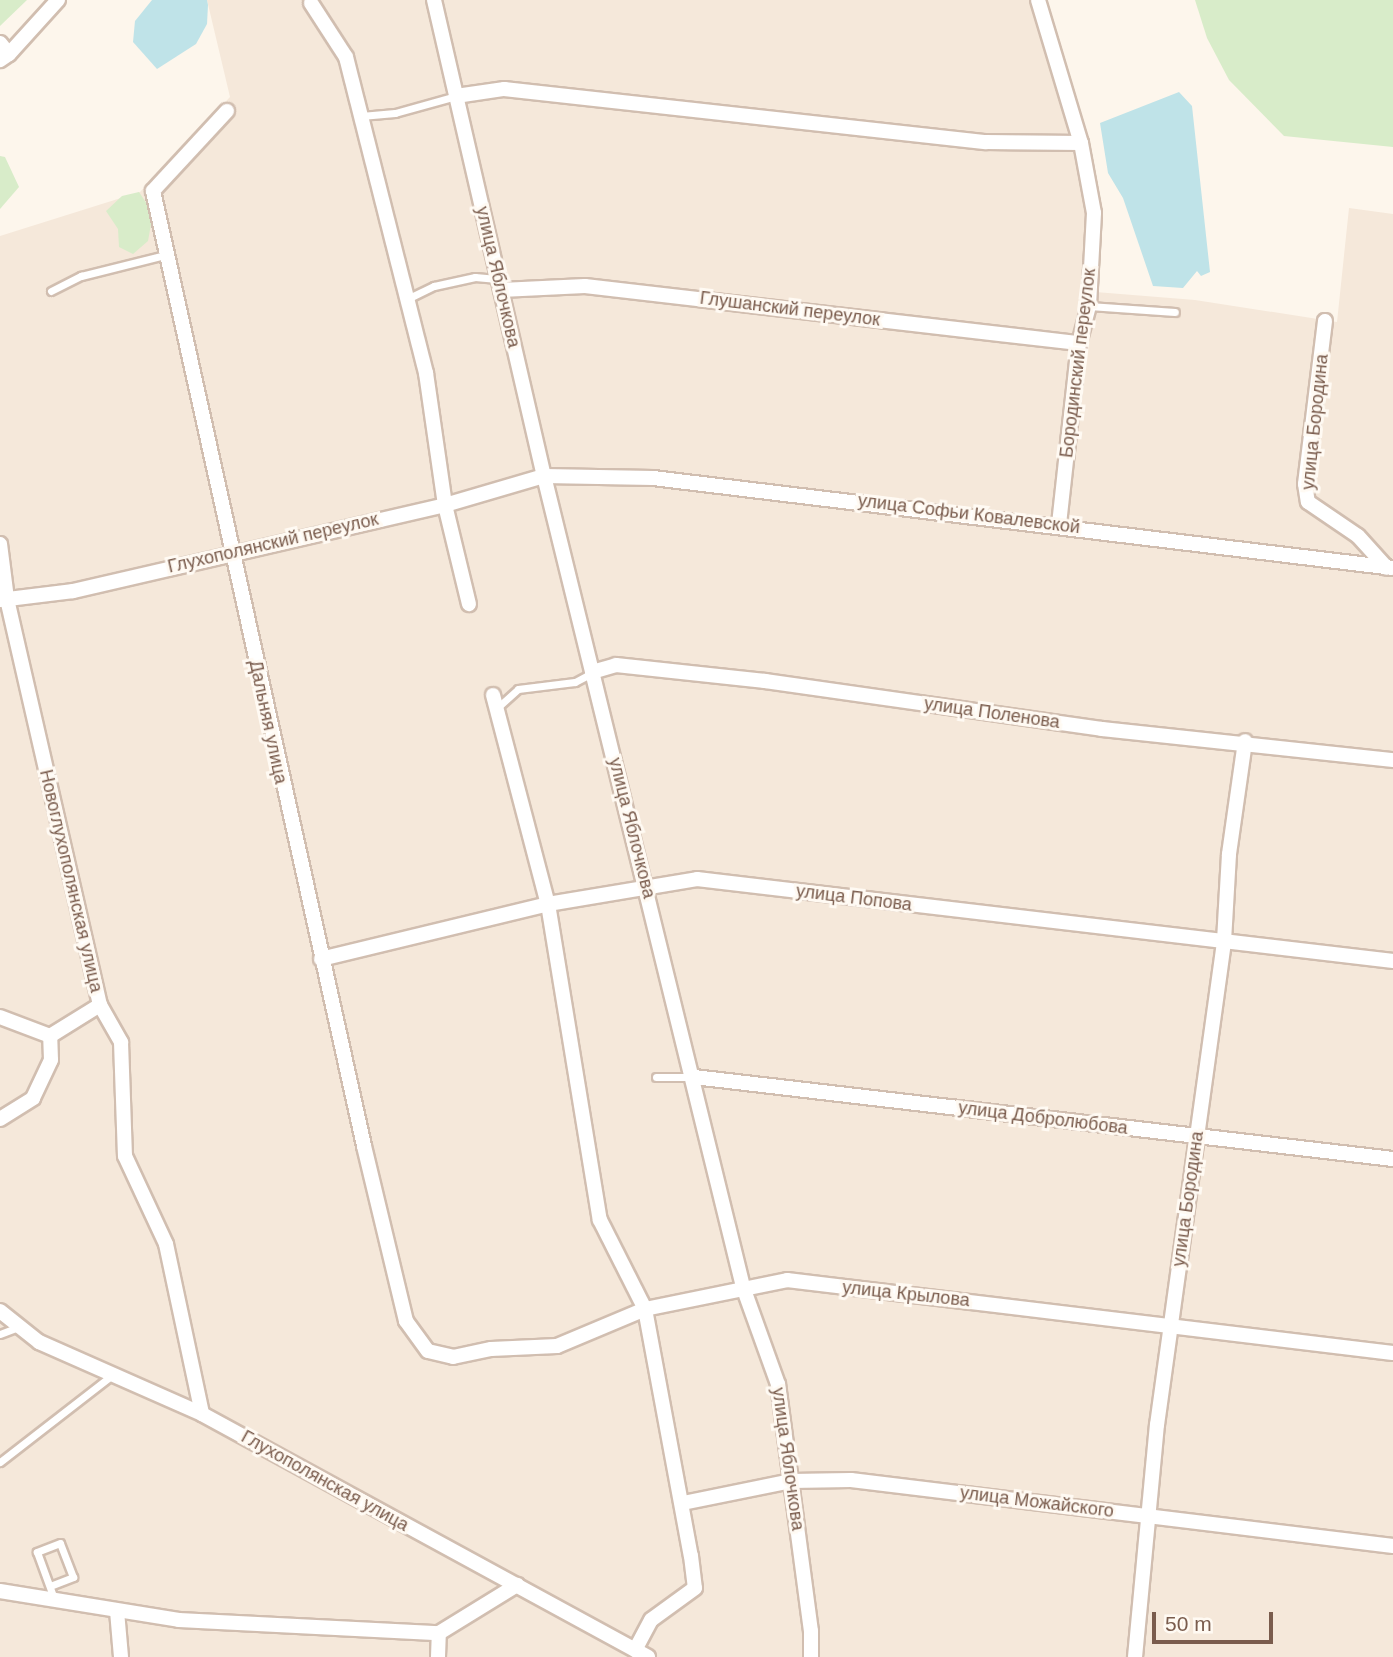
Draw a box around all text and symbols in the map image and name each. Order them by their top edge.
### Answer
street label: улица Яблочкова [471,204,525,350]
street label: Бородинский переулок [1056,267,1100,459]
street label: Глушанский переулок [699,287,881,331]
street label: улица Бородина [1297,353,1333,491]
street label: улица Софьи Ковалевской [857,490,1081,538]
street label: Глухополянский переулок [166,508,380,578]
street label: Дальняя улица [244,658,292,786]
street label: улица Поленова [923,693,1061,733]
street label: улица Яблочкова [604,755,660,901]
street label: Новоглухополянская улица [35,768,107,994]
street label: улица Попова [795,880,913,916]
street label: улица Добролюбова [957,1097,1129,1139]
street label: улица Бородина [1168,1130,1208,1268]
street label: улица Крылова [841,1277,971,1311]
street label: улица Яблочкова [767,1386,809,1532]
street label: Глухополянская улица [238,1426,412,1536]
street label: улица Можайского [959,1482,1115,1522]
scale bar [1155,1598,1276,1642]
text: 50 m [1165,1612,1212,1635]

